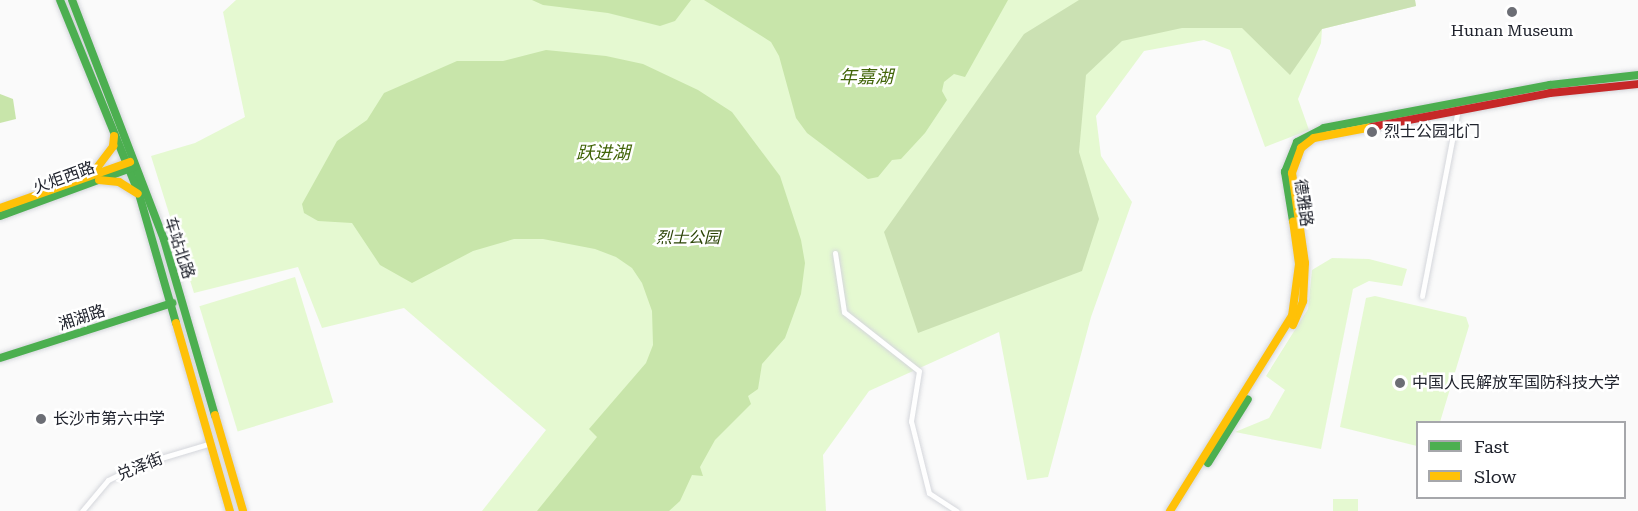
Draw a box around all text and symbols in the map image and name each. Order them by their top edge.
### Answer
marker: Hunan Museum [1505,5,1519,19]
place label: Hunan Museum [1451,21,1573,41]
water label: 年嘉湖 [839,66,893,88]
place label: 烈士公园北门 [1384,122,1480,142]
marker: 烈士公园北门 [1365,125,1379,139]
water label: 跃进湖 [576,142,630,164]
street label: 火炬西路 [31,158,97,198]
street label: 德雅路 [1290,178,1316,228]
street label: 车站北路 [160,215,198,281]
park label: 烈士公园 [656,228,720,248]
street label: 湘湖路 [56,301,108,335]
place label: 中国人民解放军国防科技大学 [1412,373,1620,393]
marker: 中国人民解放军国防科技大学 [1393,376,1407,390]
place label: 长沙市第六中学 [53,409,165,429]
marker: 长沙市第六中学 [34,412,48,426]
legend [1416,421,1626,499]
text: Fast [1474,436,1509,457]
street label: 兑泽街 [114,449,166,485]
text: Slow [1474,466,1516,487]

